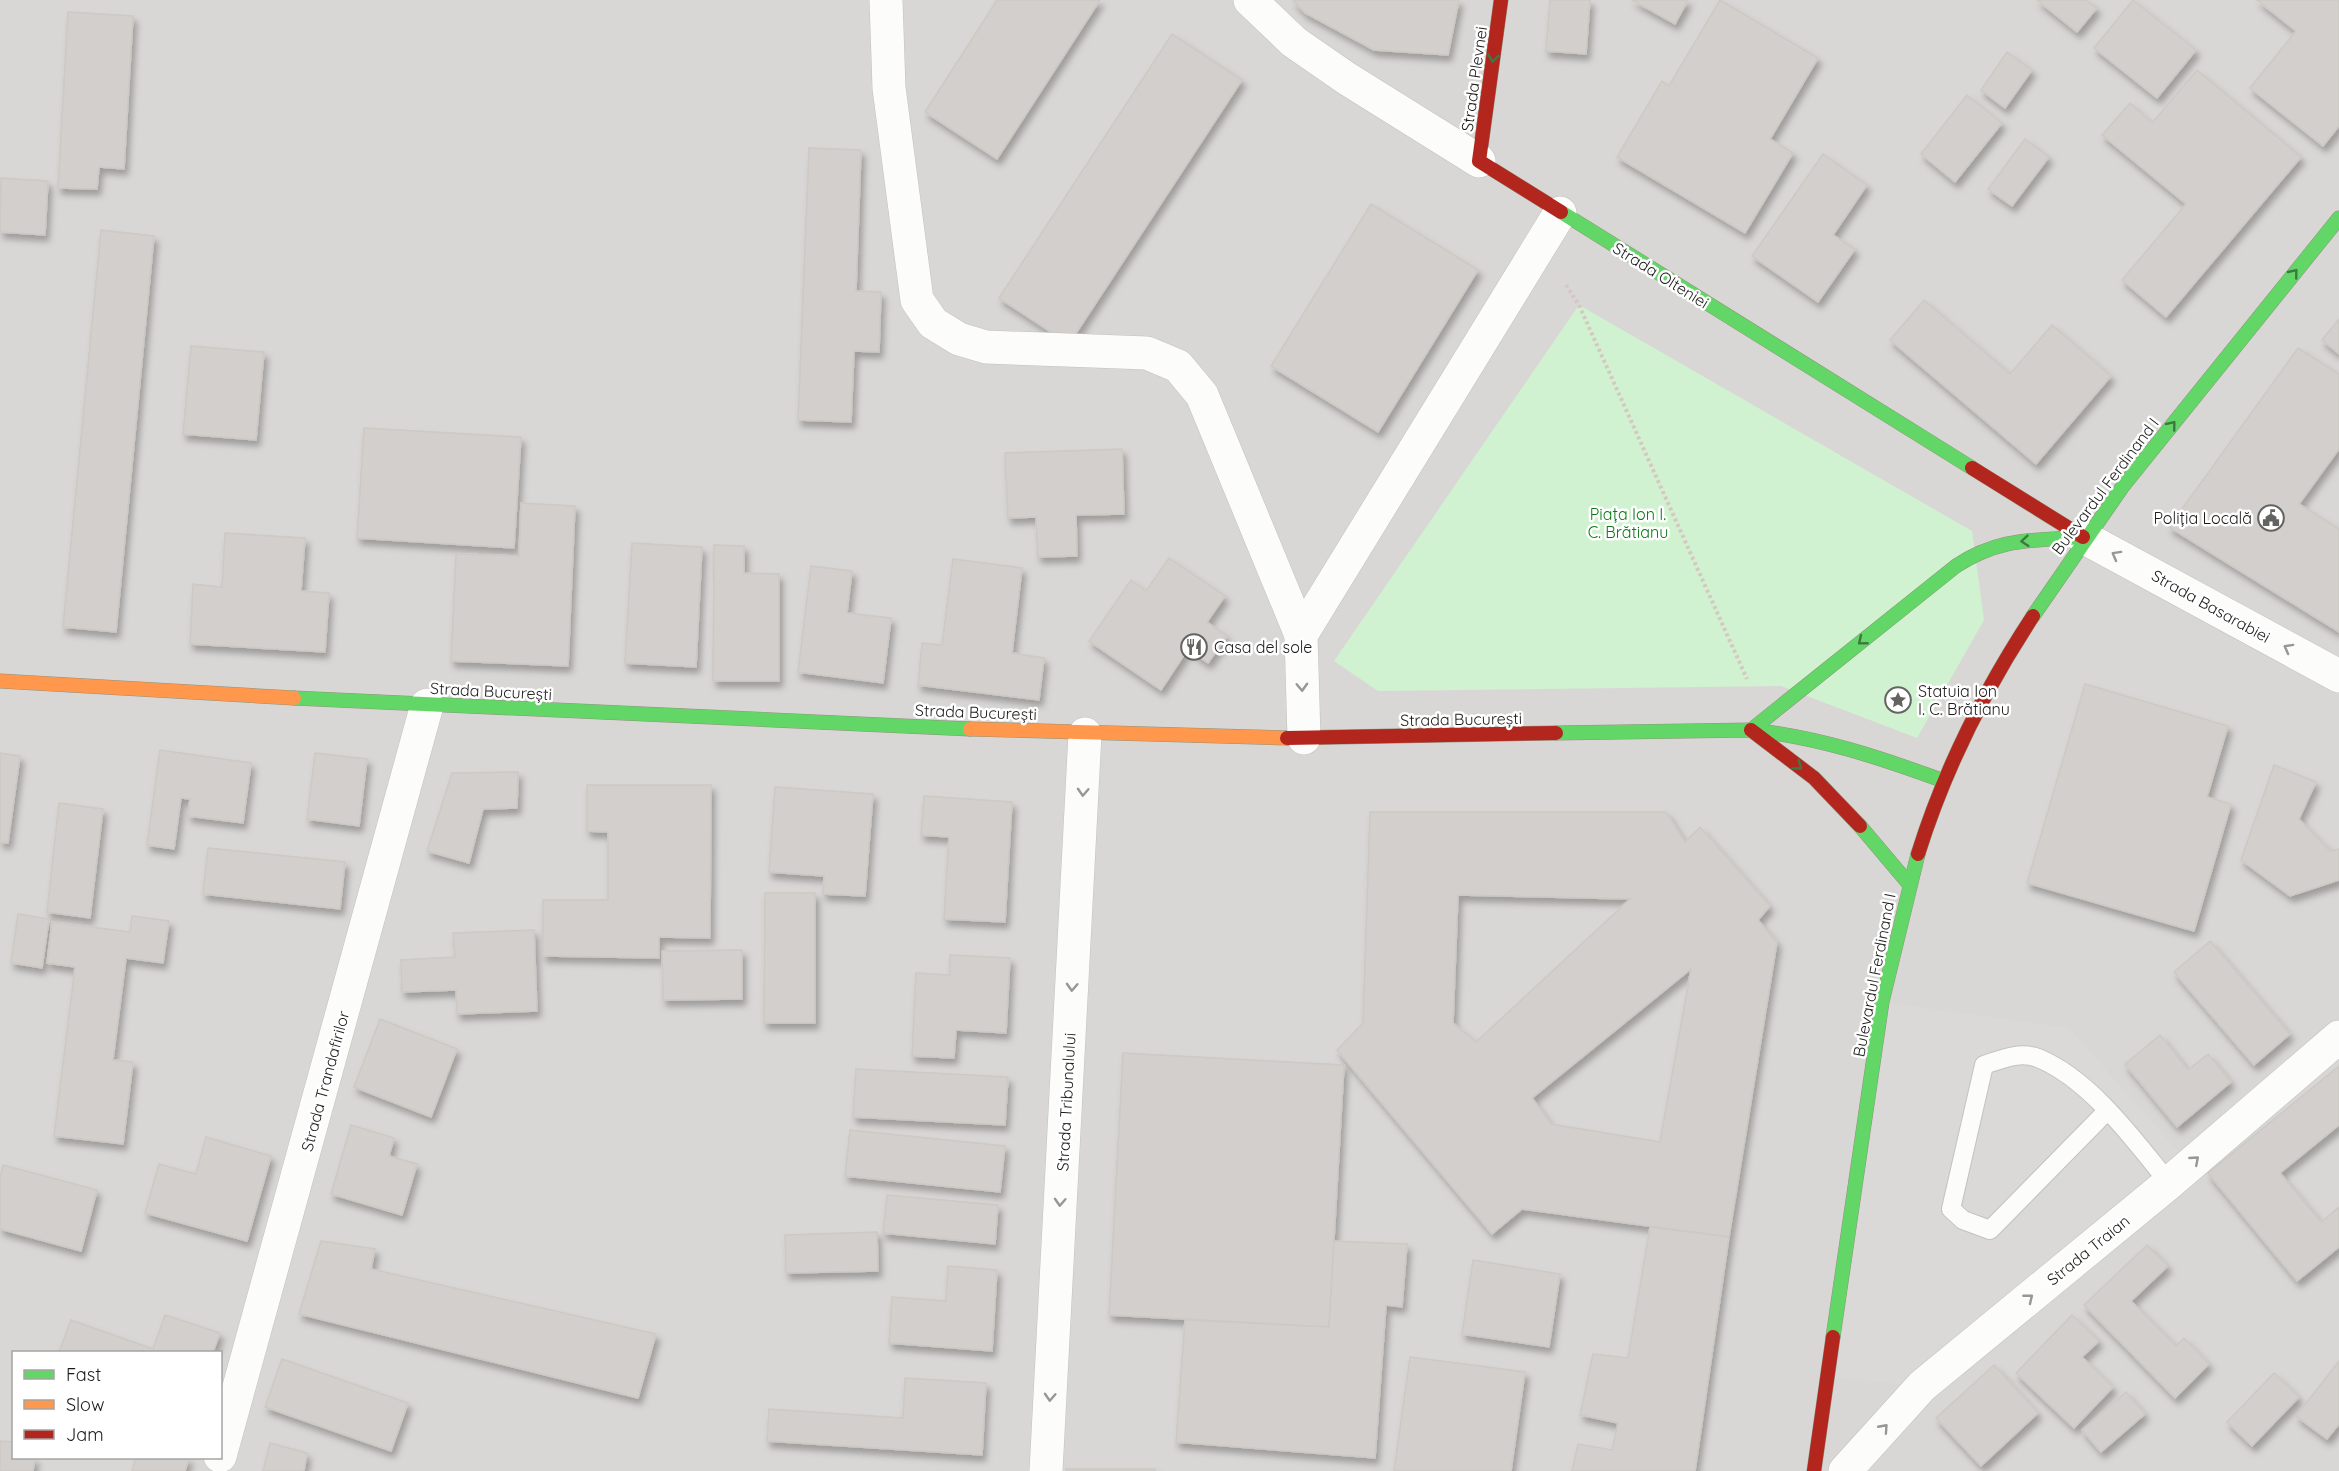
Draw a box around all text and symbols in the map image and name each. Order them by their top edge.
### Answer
street label: Strada Plevnei [1457,25,1491,133]
one-way arrow [1488,53,1500,63]
street label: Strada Olteniei [1609,238,1713,312]
one-way arrow [2287,269,2298,280]
street label: Bulevardul Ferdinand I [2047,414,2163,558]
one-way arrow [2165,421,2176,432]
public building icon: Poliția Locală [2256,503,2286,533]
park label: Piața Ion I. C. Brătianu [1588,504,1668,542]
place label: Poliția Locală [2153,508,2252,528]
one-way arrow [2020,535,2029,548]
one-way arrow [2112,551,2123,562]
street label: Strada Basarabiei [2148,565,2274,647]
restaurant icon: Casa del sole [1179,632,1209,662]
one-way arrow [1858,634,1869,645]
place label: Casa del sole [1214,637,1312,657]
one-way arrow [2283,644,2294,655]
street label: Strada București [430,678,552,704]
place label: Statuia Ion I. C. Brătianu [1918,681,2010,719]
one-way arrow [1296,682,1309,691]
place icon: Statuia Ion I. C. Brătianu [1883,685,1913,715]
street label: Strada București [915,700,1037,724]
street label: Strada București [1400,708,1522,730]
one-way arrow [1791,758,1802,769]
one-way arrow [1076,788,1089,797]
street label: Bulevardul Ferdinand I [1848,892,1900,1058]
one-way arrow [1066,982,1079,991]
street label: Strada Trandafirilor [297,1008,353,1154]
street label: Strada Tribunalului [1052,1032,1080,1172]
one-way arrow [2188,1156,2199,1167]
one-way arrow [1054,1198,1067,1207]
street label: Strada Traian [2043,1211,2133,1289]
one-way arrow [2022,1294,2033,1305]
legend [12,1351,222,1459]
text: Fast [66,1363,101,1386]
text: Slow [66,1393,104,1416]
one-way arrow [1043,1393,1056,1402]
text: Jam [66,1423,104,1446]
one-way arrow [1877,1424,1888,1434]

